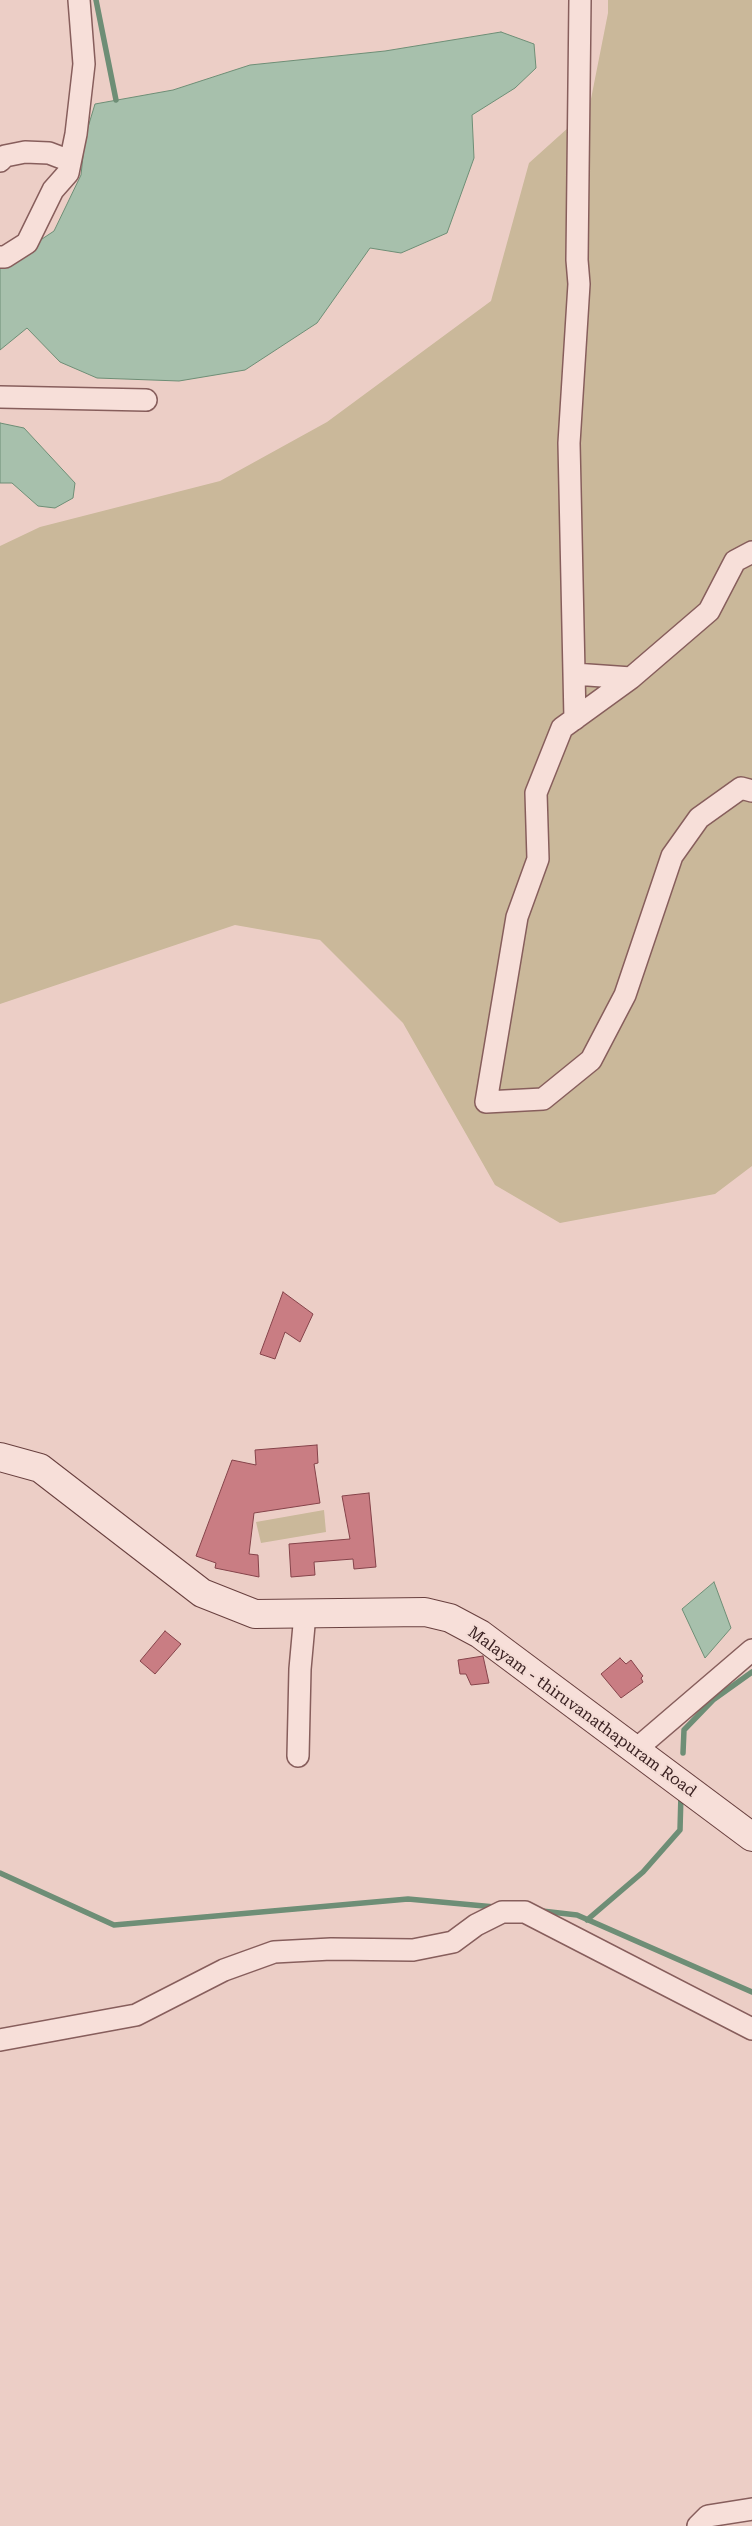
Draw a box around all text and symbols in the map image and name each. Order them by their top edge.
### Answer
street label: Malayam - thiruvanathapuram Road [464,1623,700,1801]

